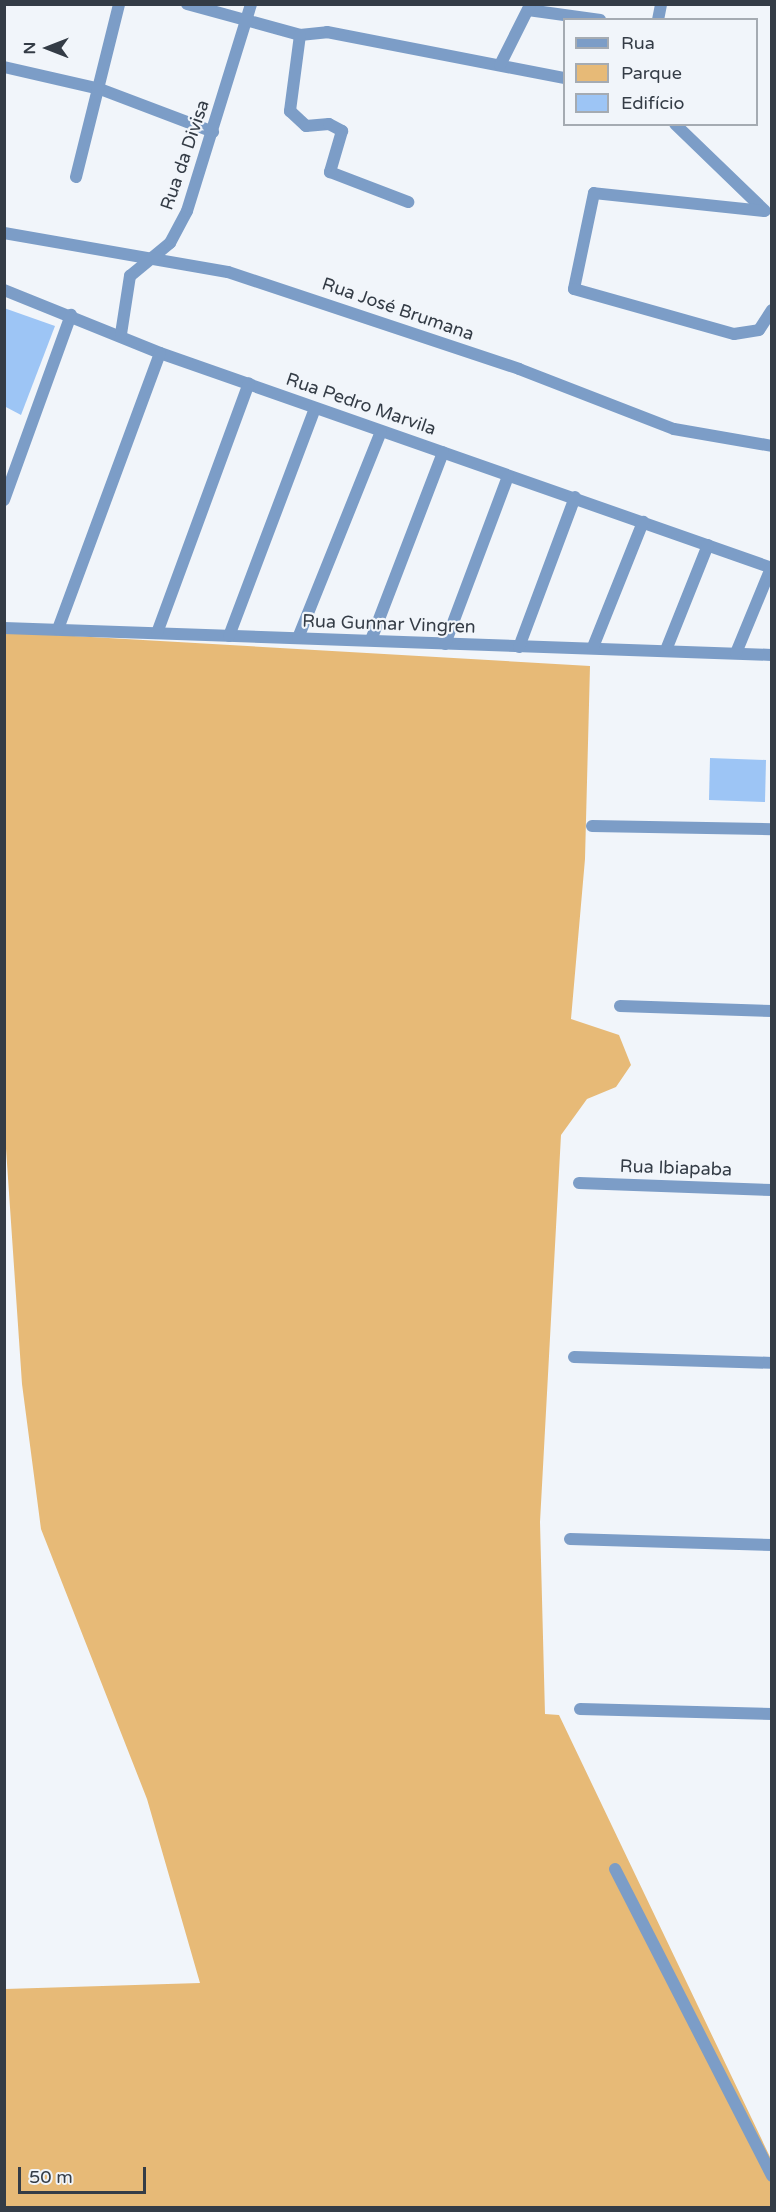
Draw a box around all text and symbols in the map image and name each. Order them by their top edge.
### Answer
north arrow [18,18,78,78]
legend [563,18,758,126]
text: Rua [621,32,655,54]
text: N [20,42,40,54]
text: Parque [621,62,682,84]
text: Edifício [621,92,684,114]
street label: Rua da Divisa [156,97,214,213]
street label: Rua José Brumana [319,273,477,345]
street label: Rua Pedro Marvila [283,368,439,440]
street label: Rua Gunnar Vingren [302,610,476,638]
street label: Rua Ibiapaba [619,1155,733,1181]
scale bar [21,2155,148,2193]
text: 50 m [29,2166,73,2188]

